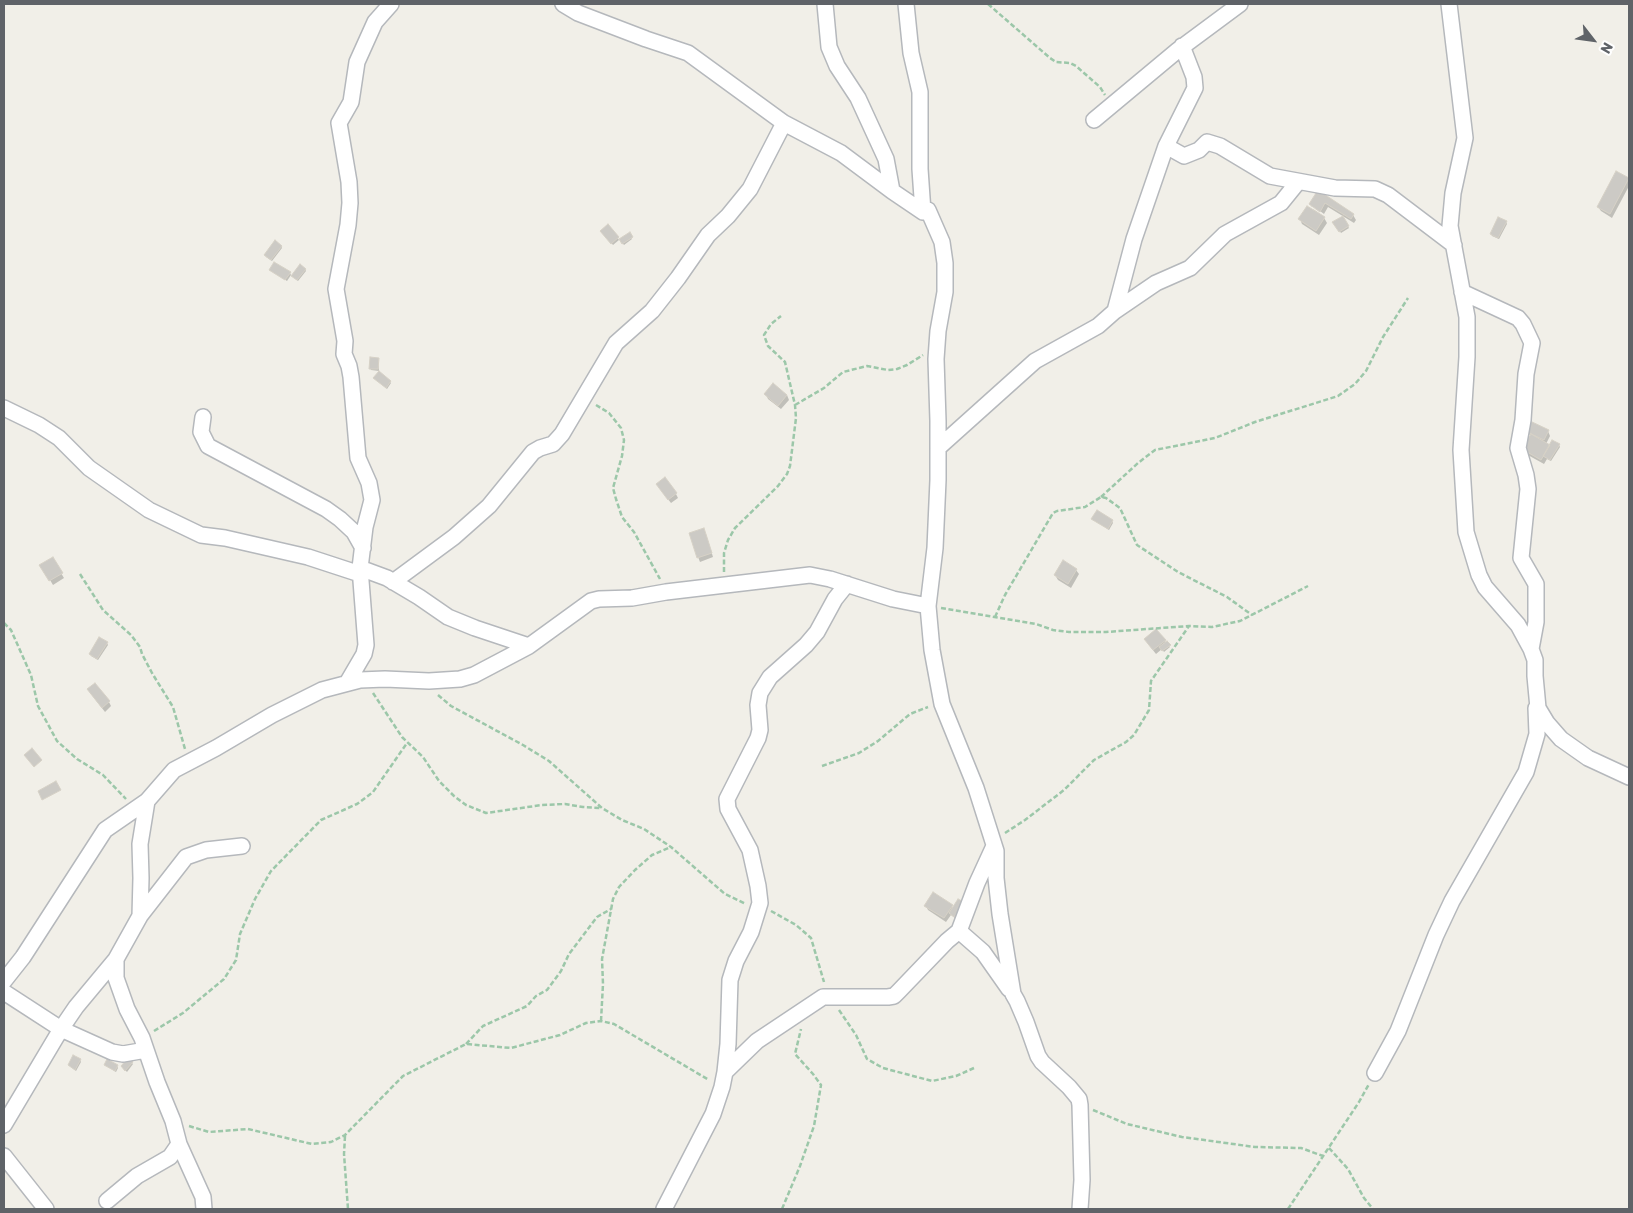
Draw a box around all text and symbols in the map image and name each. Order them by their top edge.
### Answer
north arrow [1568,15,1618,65]
text: N [1597,39,1616,56]

